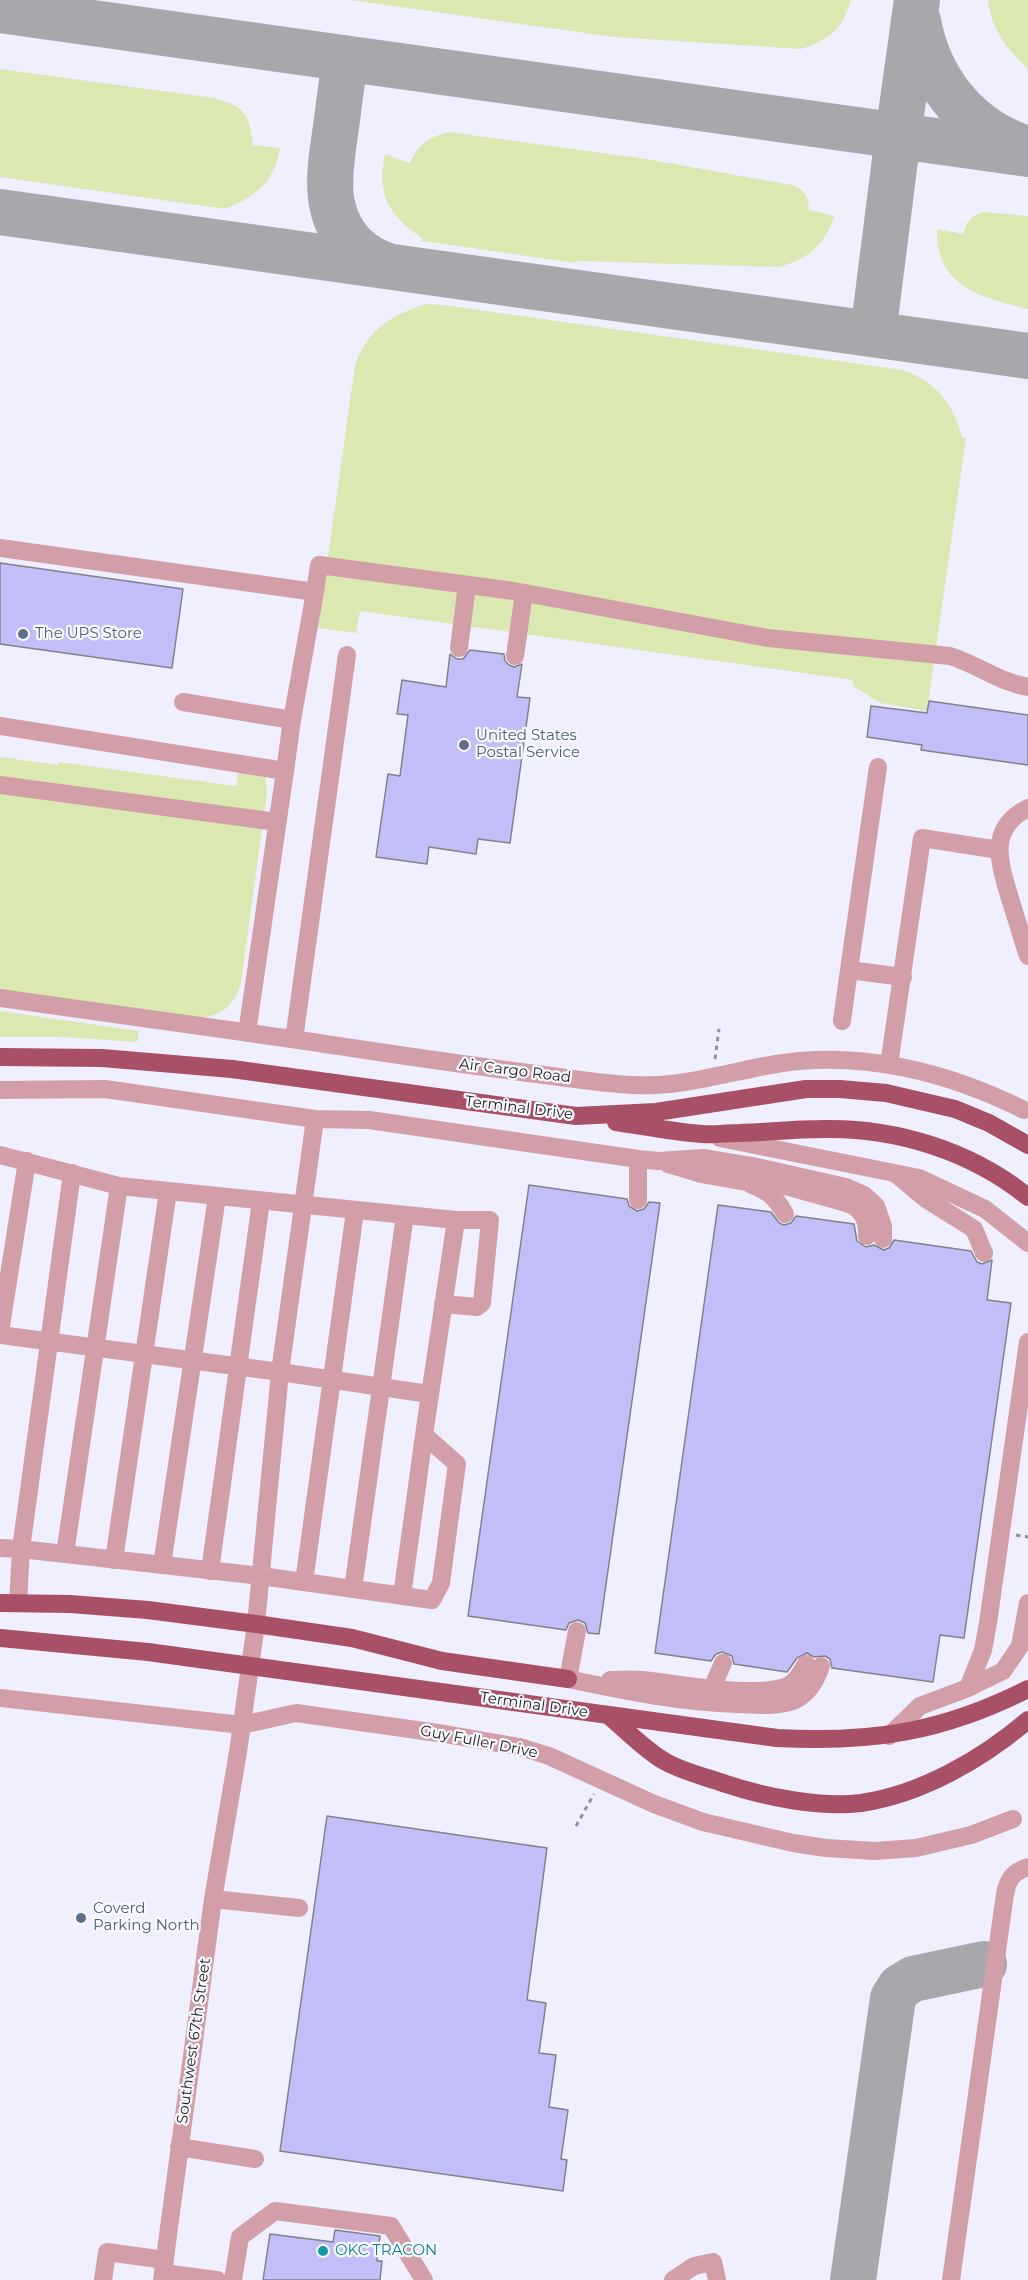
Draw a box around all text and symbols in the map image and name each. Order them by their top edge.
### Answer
place label: The UPS Store [35,625,142,643]
marker: The UPS Store [16,627,30,641]
place label: United States Postal Service [476,727,580,762]
marker: United States Postal Service [457,738,471,752]
street label: Air Cargo Road [458,1055,572,1087]
street label: Terminal Drive [464,1092,574,1124]
street label: Terminal Drive [479,1689,589,1721]
street label: Guy Fuller Drive [419,1722,539,1762]
place label: Coverd Parking North [93,1900,200,1935]
marker: Coverd Parking North [74,1911,88,1925]
street label: Southwest 67th Street [173,1957,215,2125]
place label: OKC TRACON [335,2242,437,2260]
marker: OKC TRACON [316,2244,330,2258]

